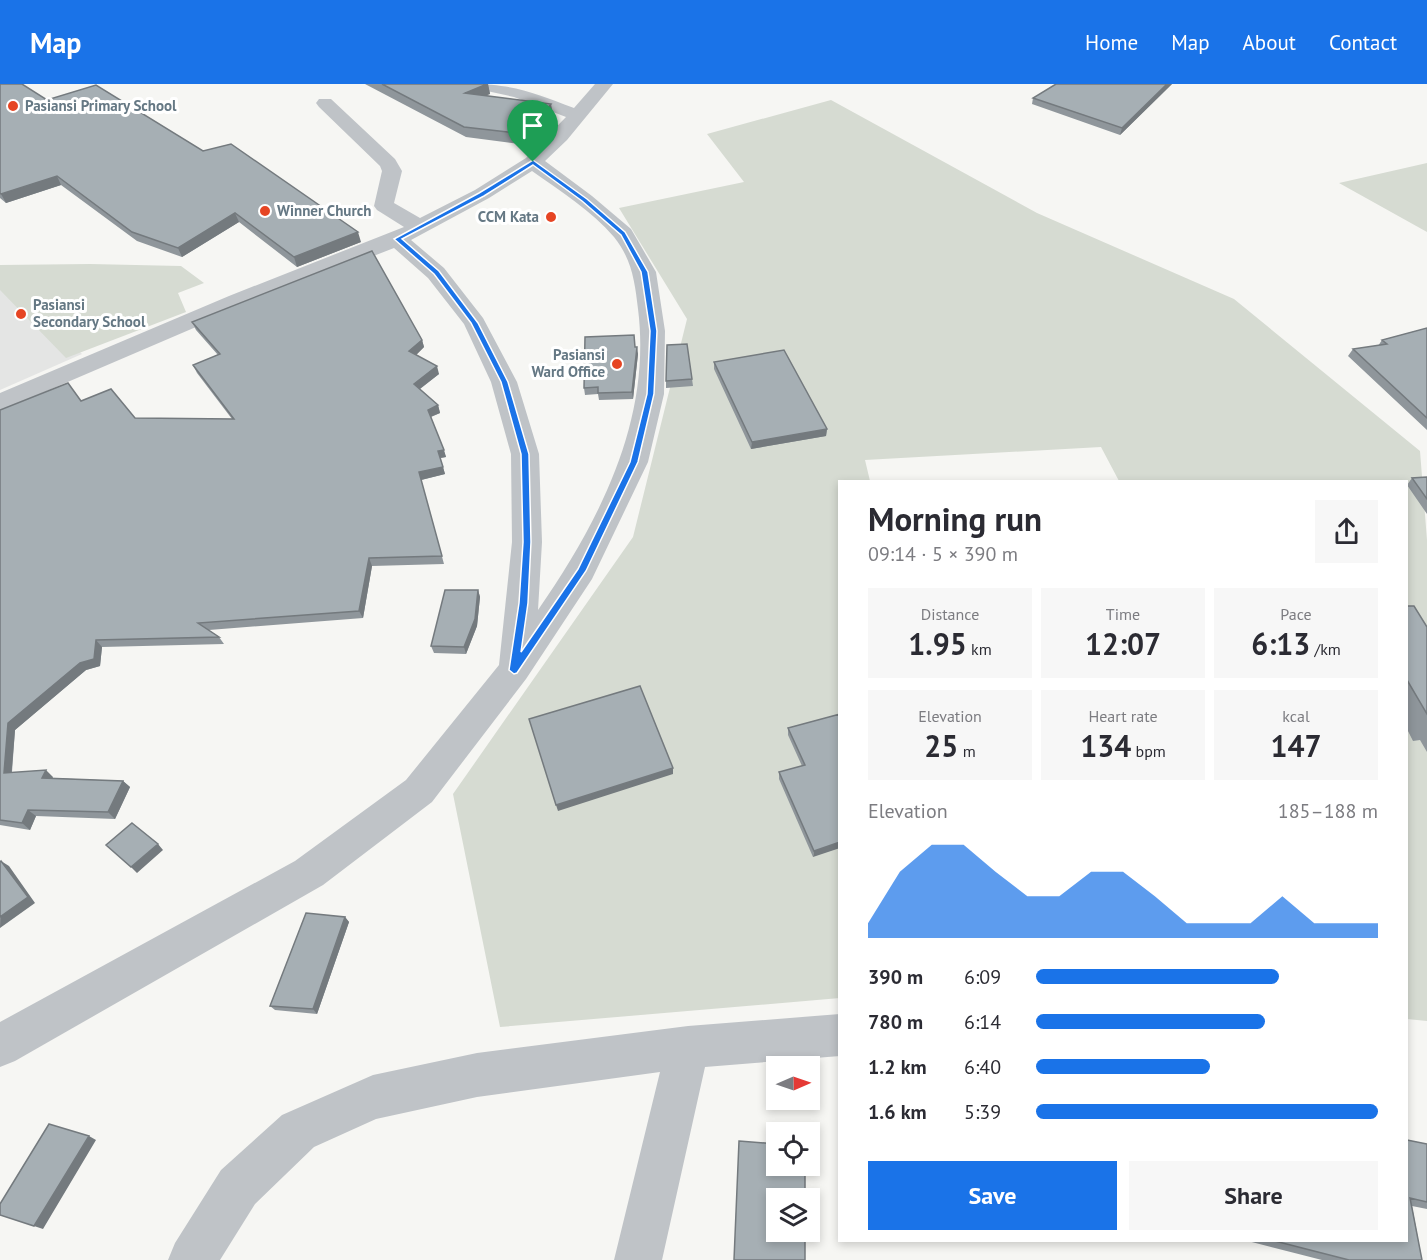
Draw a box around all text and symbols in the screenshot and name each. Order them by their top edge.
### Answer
text: Map [30,24,81,61]
text: Home [1085,29,1138,56]
text: Map [1171,29,1210,56]
text: About [1243,29,1296,56]
text: Contact [1329,29,1397,56]
place label: Pasiansi Primary School [25,96,177,115]
marker: Pasiansi Primary School [6,99,20,113]
pin [507,100,558,162]
icon: arrive [516,109,549,142]
place label: Winner Church [277,201,371,220]
marker: Winner Church [258,204,272,218]
place label: CCM Kata [478,207,539,226]
marker: CCM Kata [544,210,558,224]
place label: Pasiansi Secondary School [33,295,146,331]
marker: Pasiansi Secondary School [14,307,28,321]
place label: Pasiansi Ward Office [531,345,605,381]
marker: Pasiansi Ward Office [610,357,624,371]
text: Morning run [868,497,1042,540]
button: share [1315,500,1378,563]
text: 09:14 · 5 × 390 m [868,541,1018,567]
text: Distance [921,604,979,624]
text: Time [1106,604,1140,624]
text: Pace [1280,604,1312,624]
text: 1.95 [908,624,967,663]
text: 12:07 [1085,624,1161,663]
text: 6:13 [1251,624,1310,663]
text: km [967,639,992,659]
text: /km [1310,639,1341,659]
text: Elevation [918,706,982,726]
text: Heart rate [1088,706,1158,726]
text: kcal [1282,706,1310,726]
text: 25 [924,726,958,765]
text: 134 [1080,726,1131,765]
text: 147 [1270,726,1322,765]
text: m [958,741,976,761]
text: bpm [1131,741,1166,761]
text: Elevation [868,798,948,824]
text: 185–188 m [1278,798,1378,824]
text: 390 m [868,964,923,990]
text: 6:09 [964,964,1001,990]
text: 780 m [868,1009,923,1035]
text: 6:14 [964,1009,1001,1035]
text: 1.2 km [868,1054,927,1080]
text: 6:40 [964,1054,1001,1080]
north arrow [766,1056,820,1110]
map controls [766,1056,820,1242]
text: 1.6 km [868,1099,927,1125]
text: 5:39 [964,1099,1001,1125]
button: locate [766,1122,820,1176]
button: Save [868,1161,1117,1230]
button: Share [1129,1161,1378,1230]
button: layers [766,1188,820,1242]

